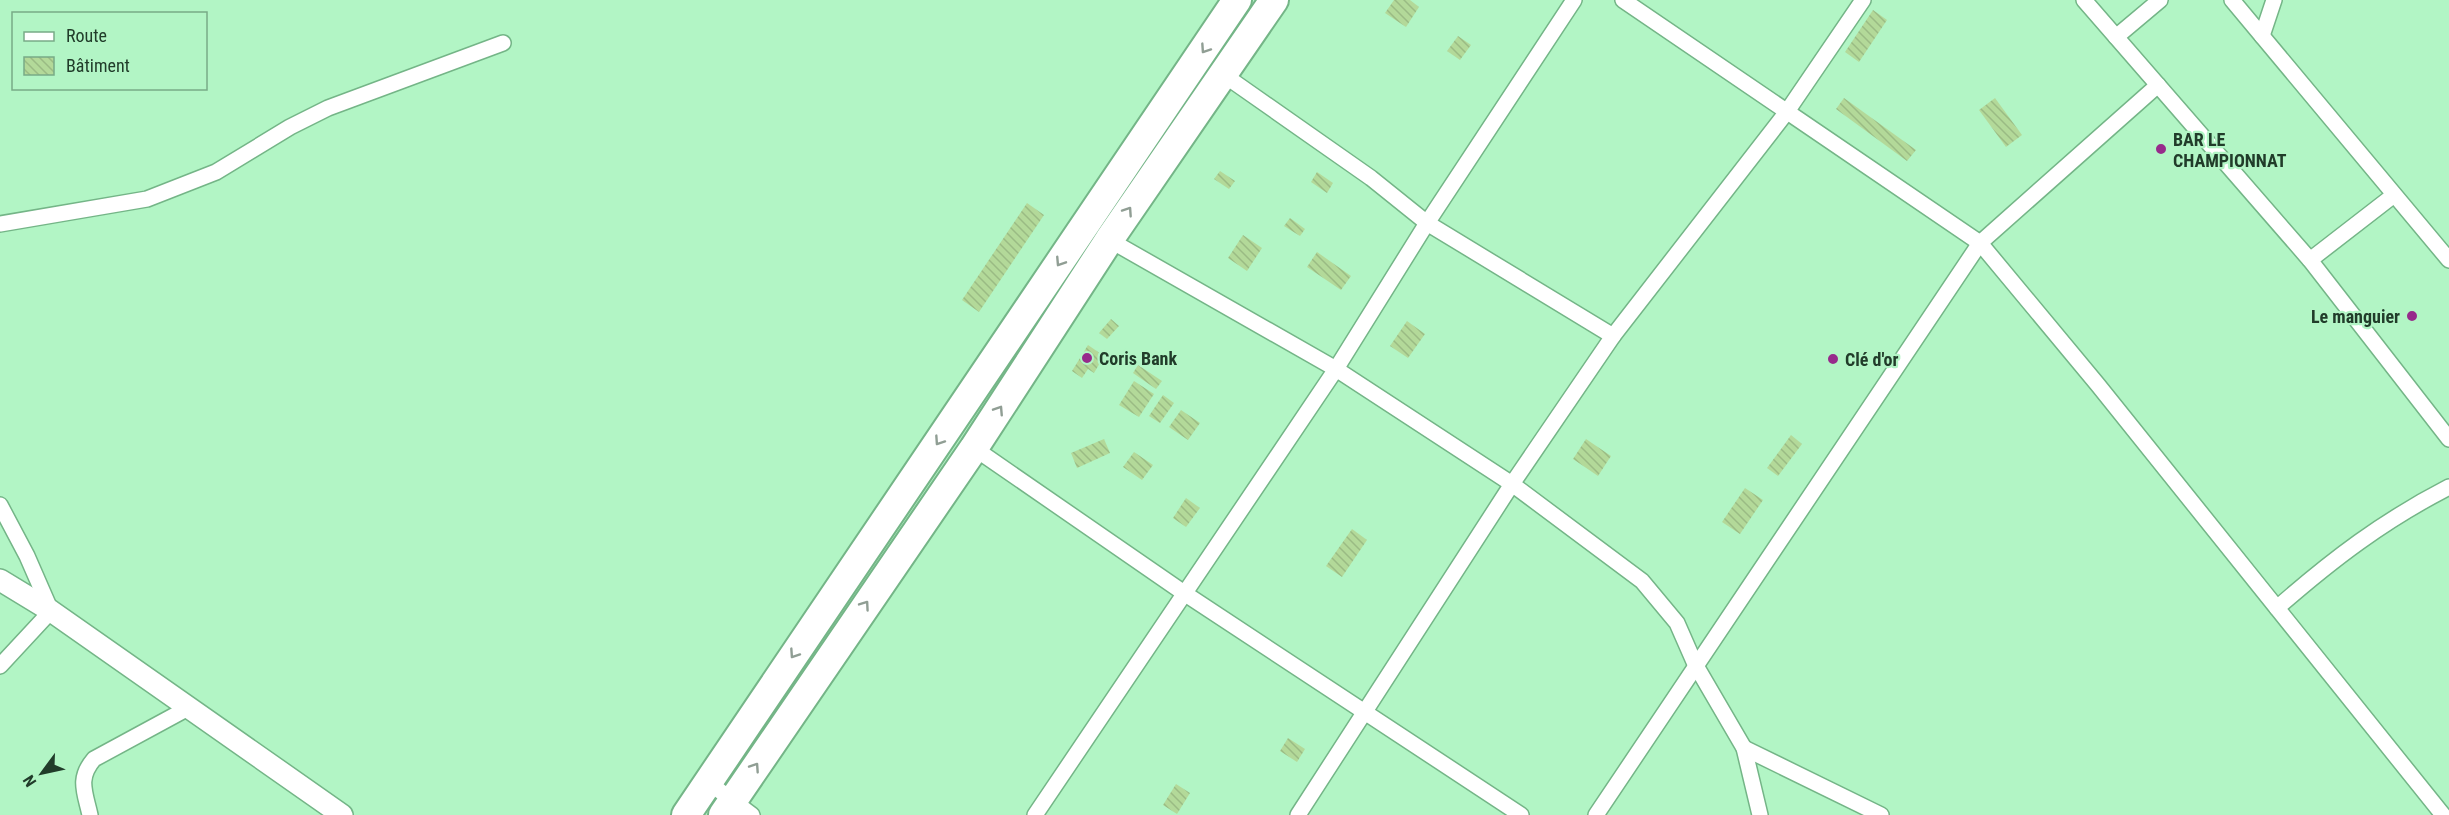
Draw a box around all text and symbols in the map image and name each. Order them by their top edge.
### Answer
legend [12,12,207,90]
text: Route [66,25,107,46]
one-way arrow [1201,42,1212,53]
text: Bâtiment [66,55,130,76]
place label: BAR LE CHAMPIONNAT [2173,129,2287,171]
marker: BAR LE CHAMPIONNAT [2154,142,2168,156]
one-way arrow [1121,207,1132,218]
one-way arrow [1056,255,1067,266]
place label: Le manguier [2311,306,2400,327]
marker: Le manguier [2405,309,2419,323]
place label: Coris Bank [1099,348,1177,369]
place label: Clé d'or [1845,349,1899,370]
marker: Coris Bank [1080,351,1094,365]
marker: Clé d'or [1826,352,1840,366]
one-way arrow [992,406,1003,417]
one-way arrow [935,434,946,445]
one-way arrow [858,601,869,612]
one-way arrow [790,647,801,658]
north arrow [12,743,72,803]
one-way arrow [748,762,759,773]
text: N [19,772,40,790]

